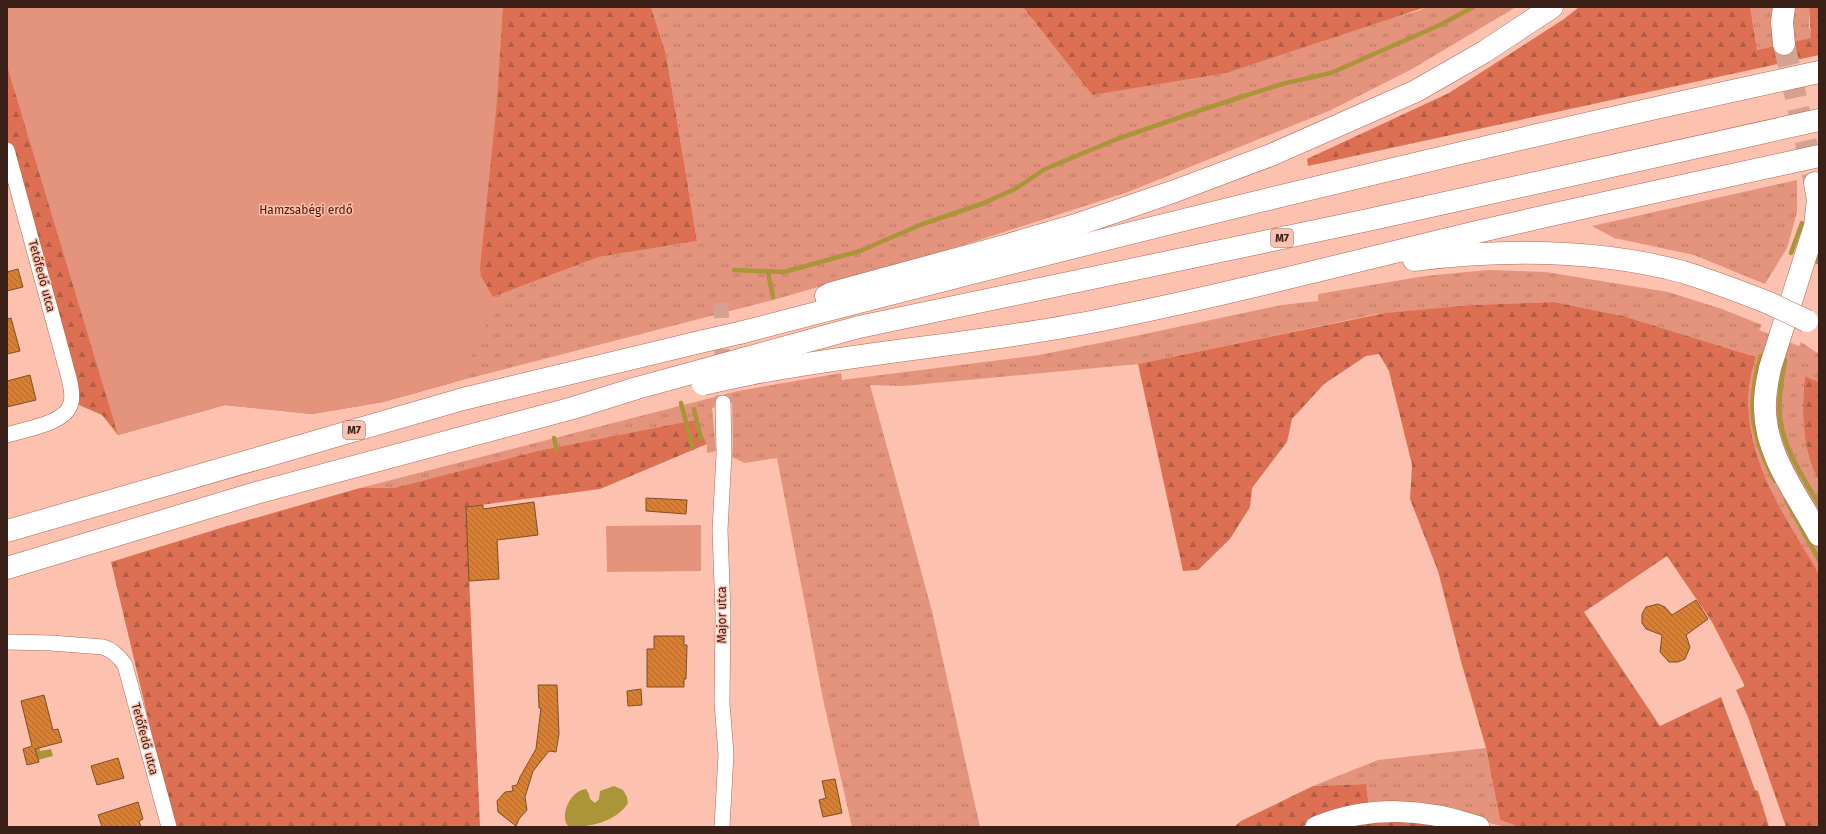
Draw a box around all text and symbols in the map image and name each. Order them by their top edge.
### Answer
park label: Hamzsabégi erdő [259,203,353,217]
road number: M7 [1271,229,1293,247]
street label: Tetőfedő utca [26,238,58,314]
road number: M7 [343,421,365,439]
street label: Major utca [715,586,729,644]
street label: Tetőfedő utca [129,701,161,777]

